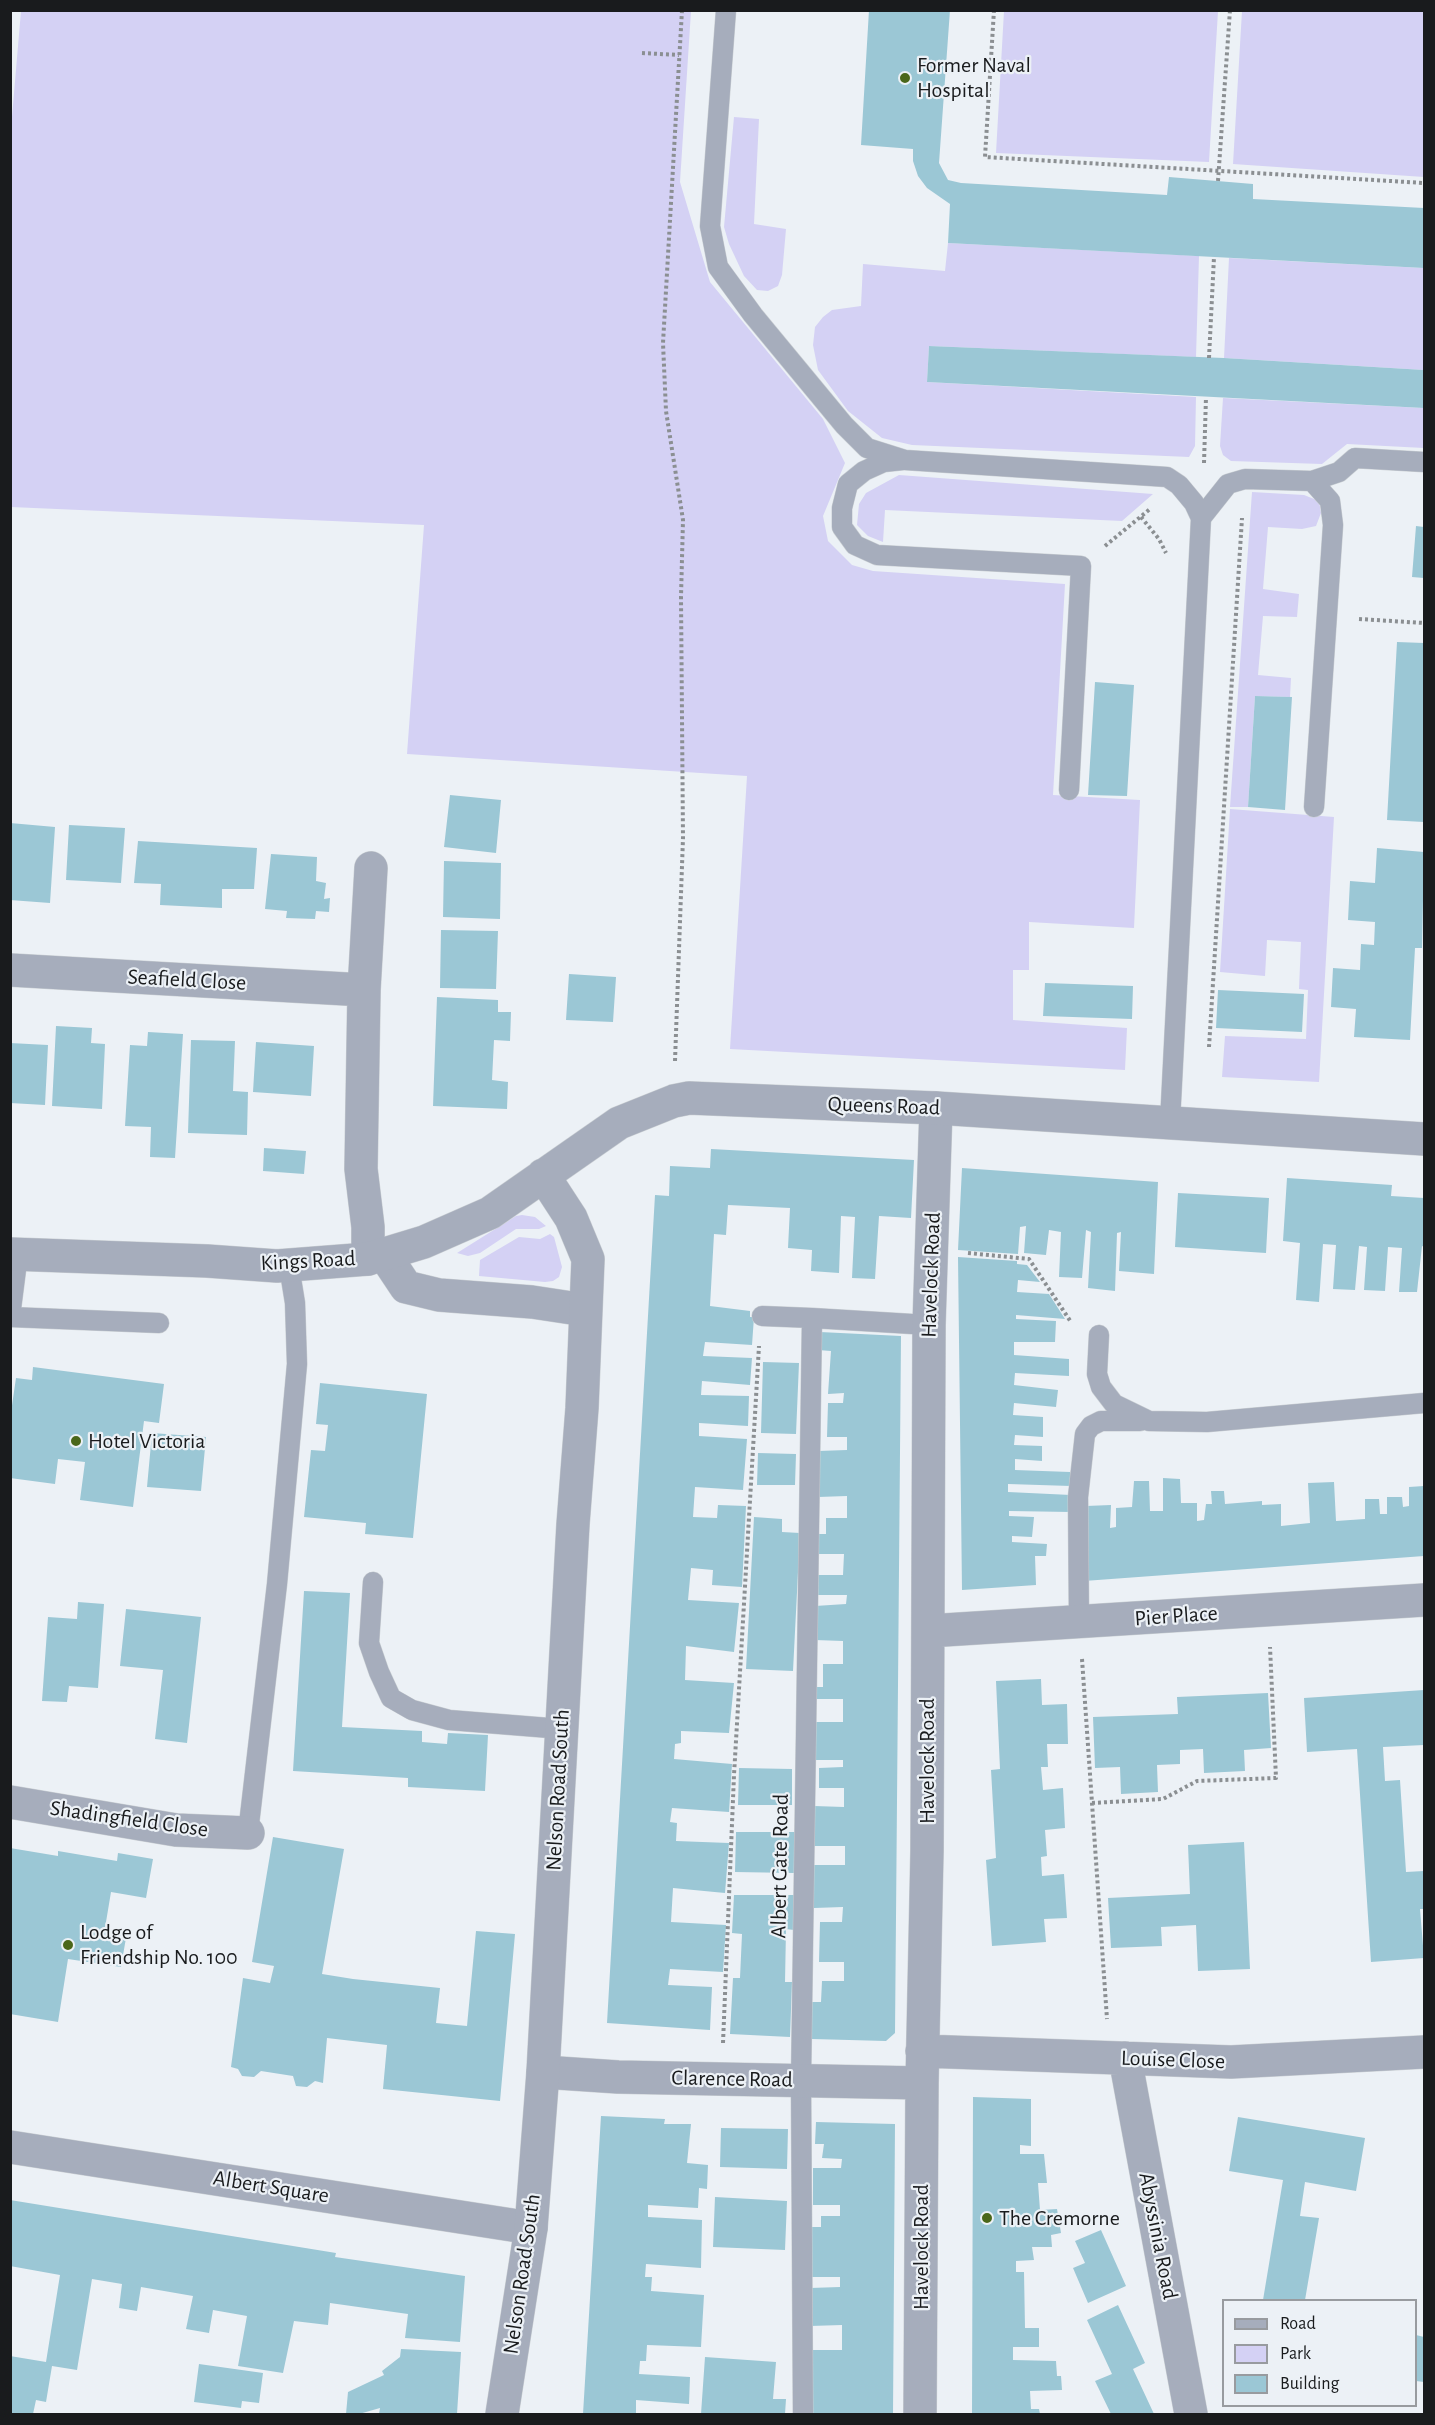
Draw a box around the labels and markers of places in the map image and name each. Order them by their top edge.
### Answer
place label: Former Naval Hospital [917,52,1031,104]
marker: Former Naval Hospital [898,71,912,85]
place label: Hotel Victoria [88,1428,205,1454]
marker: Hotel Victoria [69,1434,83,1448]
place label: Lodge of Friendship No. 100 [80,1919,238,1970]
marker: Lodge of Friendship No. 100 [61,1938,75,1952]
place label: The Cremorne [999,2205,1120,2231]
marker: The Cremorne [980,2211,994,2225]

